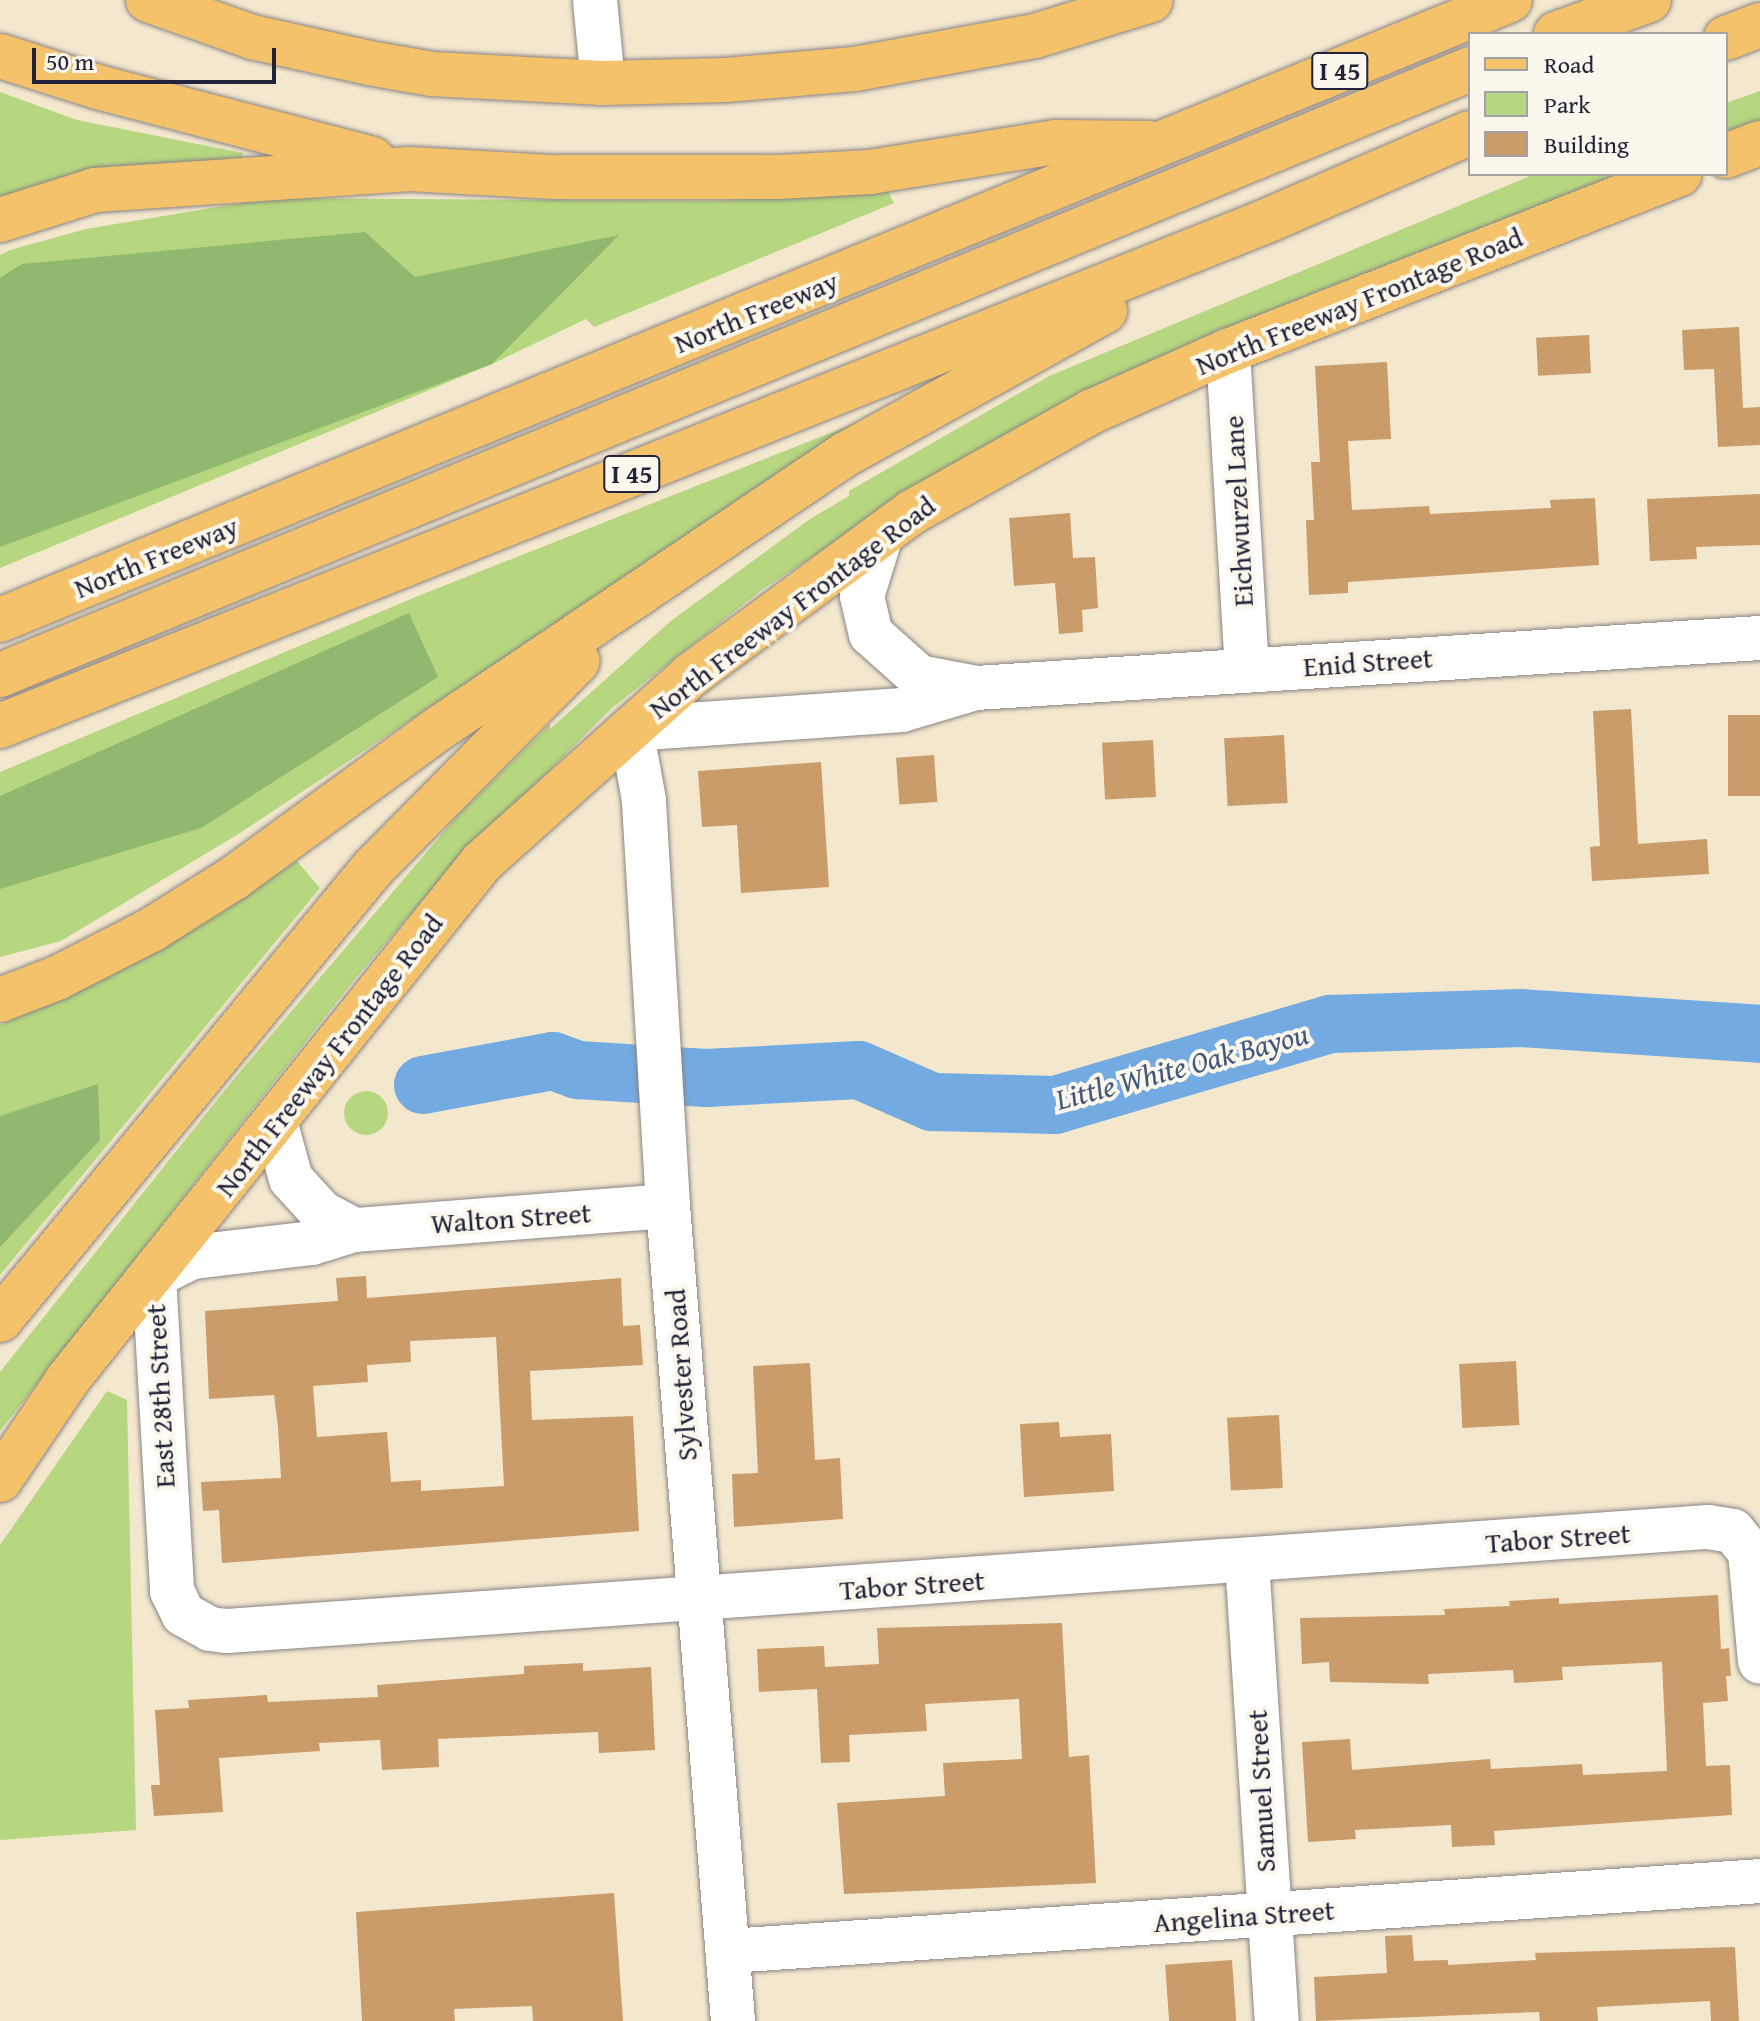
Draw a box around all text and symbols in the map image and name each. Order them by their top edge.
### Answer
scale bar [36,32,280,82]
legend [1468,32,1728,176]
text: 50 m [46,44,94,79]
text: Road [1544,47,1594,82]
road number: I 45 [1310,49,1370,93]
text: Park [1544,87,1590,122]
text: Building [1544,127,1629,162]
street label: North Freeway Frontage Road [1191,220,1527,382]
street label: North Freeway [669,264,843,360]
street label: Eichwurzel Lane [1216,415,1260,607]
road number: I 45 [602,452,662,496]
street label: North Freeway Frontage Road [642,488,942,726]
street label: North Freeway [69,509,243,605]
street label: Enid Street [1302,641,1434,683]
street label: North Freeway Frontage Road [208,907,450,1203]
water label: Little White Oak Bayou [1052,1015,1312,1117]
street label: Walton Street [430,1196,592,1240]
street label: Sylvester Road [658,1288,704,1462]
street label: East 28th Street [138,1303,182,1489]
street label: Tabor Street [1484,1516,1632,1560]
street label: Tabor Street [838,1563,986,1607]
street label: Samuel Street [1240,1709,1282,1873]
street label: Angelina Street [1152,1893,1336,1939]

